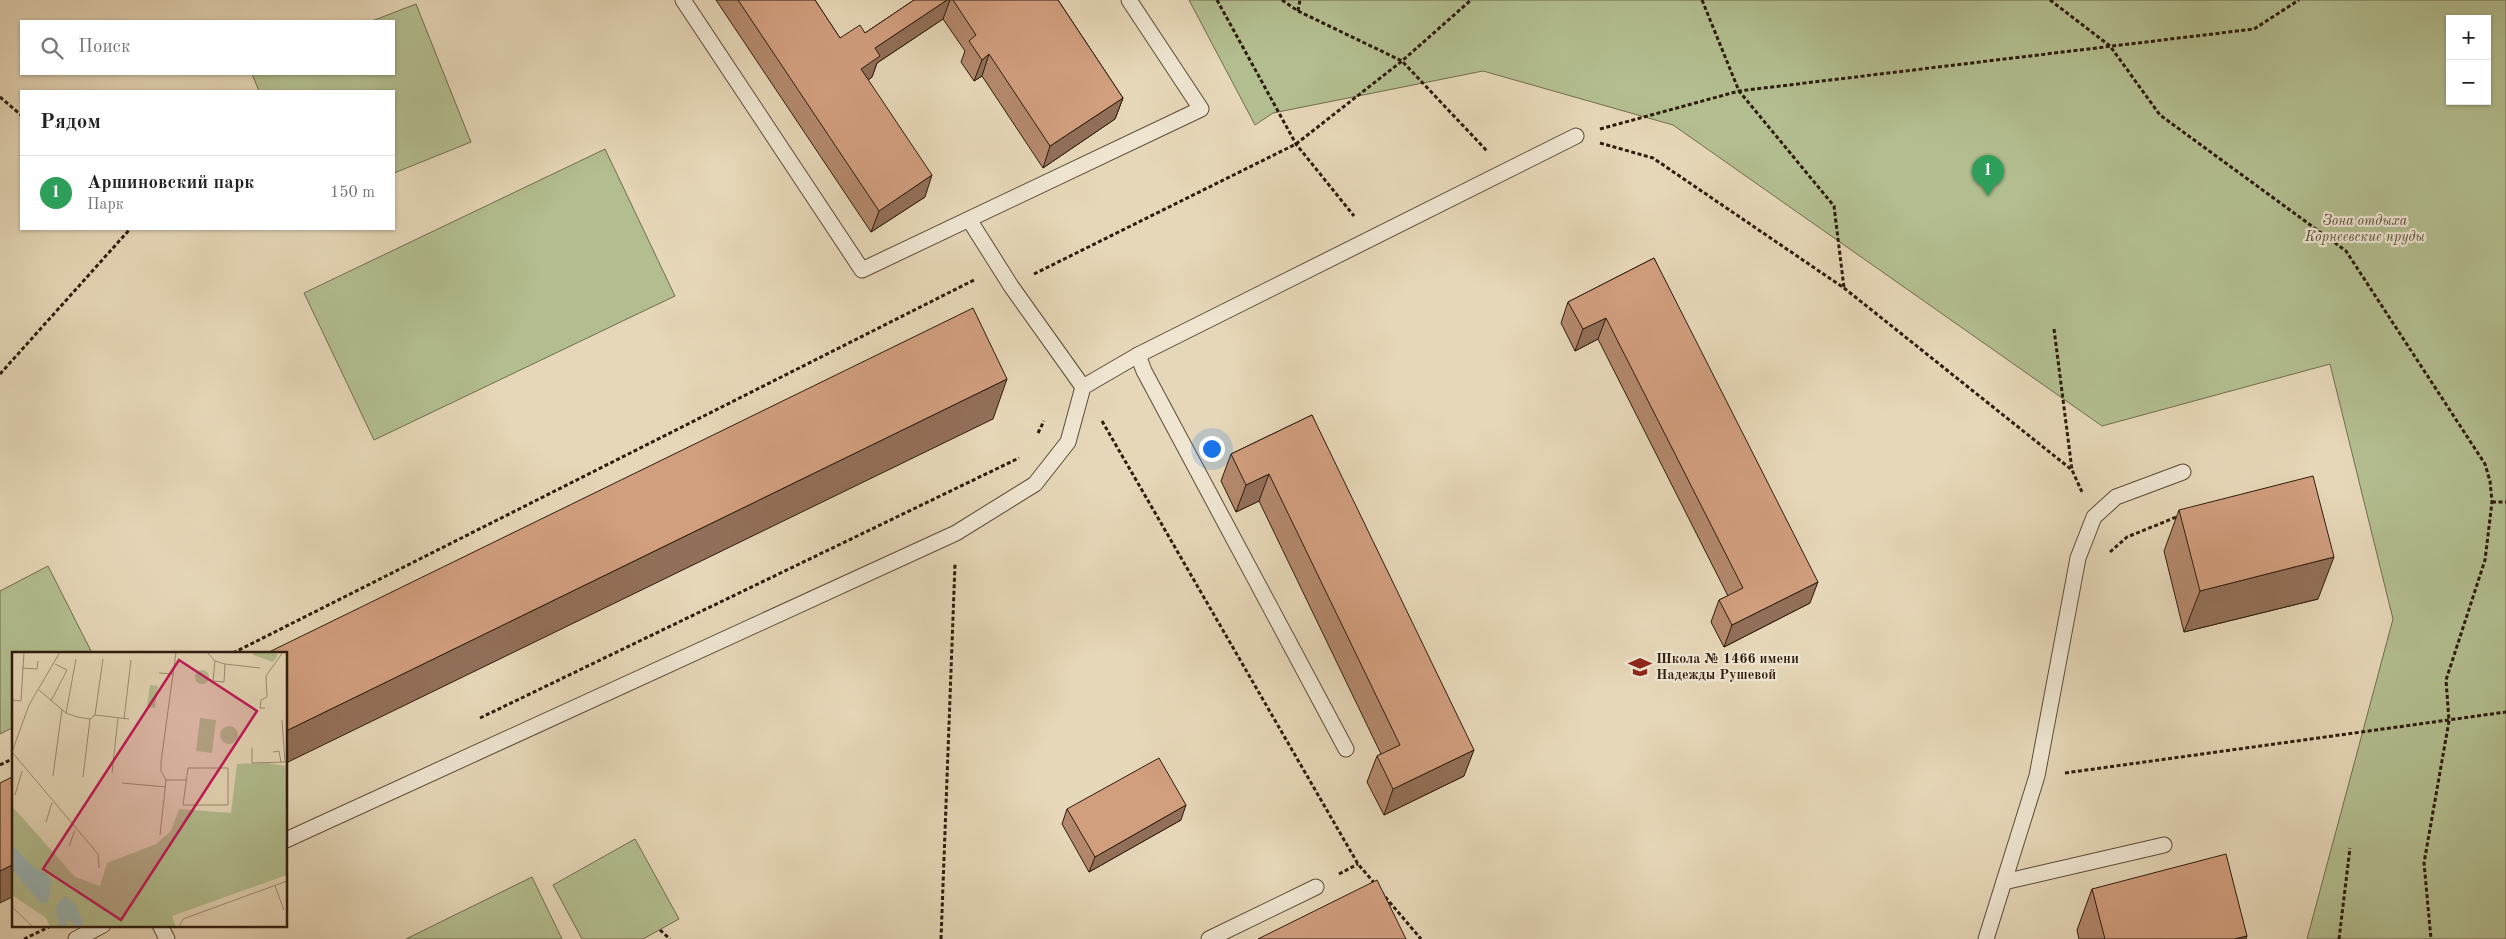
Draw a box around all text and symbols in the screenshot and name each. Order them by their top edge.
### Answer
map controls [2446,15,2491,105]
button: + [2446,15,2491,60]
search box [20,20,395,75]
icon: search [38,34,66,62]
text: Поиск [78,38,130,57]
button: − [2446,60,2491,105]
text: Рядом [40,112,101,133]
pin: 1 [1972,155,2004,196]
text: Аршиновский парк [87,174,254,193]
text: 1 [51,185,61,201]
text: 150 m [330,185,375,201]
text: Парк [87,197,124,213]
park label: Зона отдыха Корнеевские пруды [2304,213,2425,245]
your location [1199,436,1225,462]
inset map [12,652,288,926]
place label: Школа № 1466 имени Надежды Рушевой [1656,652,1799,682]
school or university icon: Школа № 1466 имени Надежды Рушевой [1627,654,1653,680]

